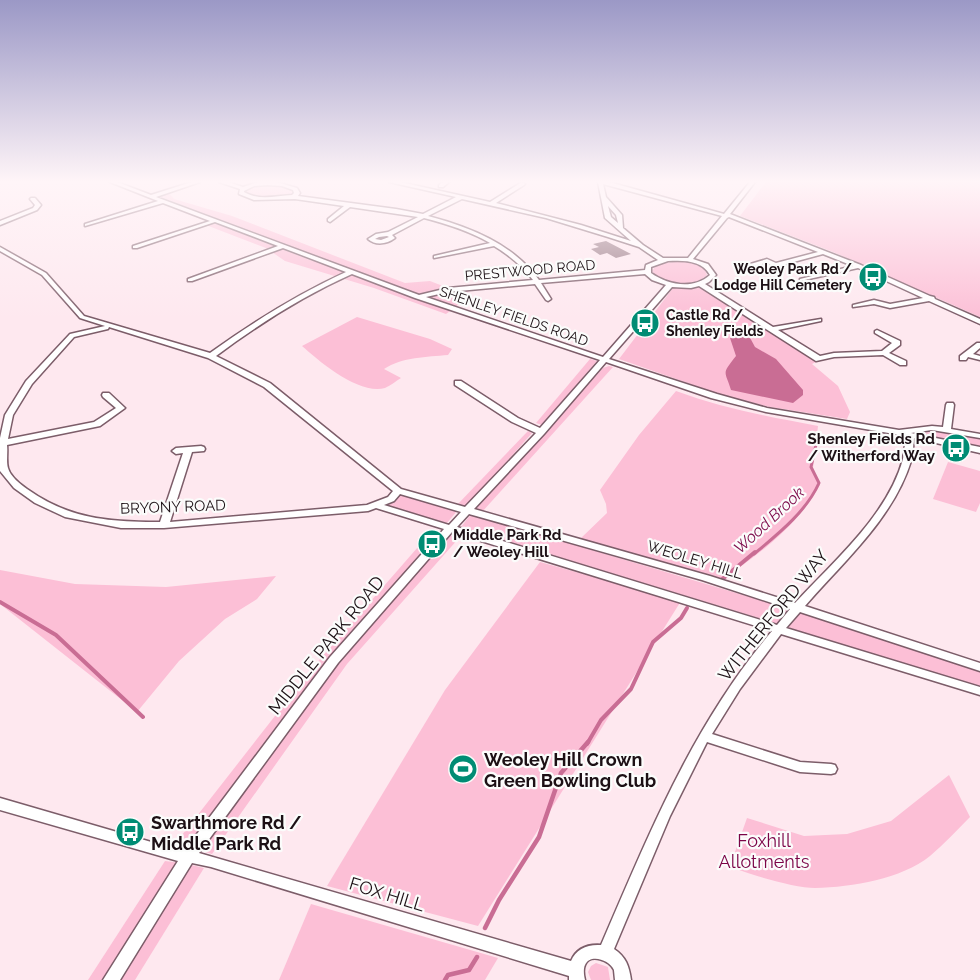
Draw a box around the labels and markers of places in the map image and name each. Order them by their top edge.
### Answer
place label: Weoley Park Rd / Lodge Hill Cemetery [714,261,852,293]
bus stop icon: Weoley Park Rd / Lodge Hill Cemetery [857,261,889,293]
bus stop icon: Castle Rd / Shenley Fields [629,307,661,339]
place label: Castle Rd / Shenley Fields [666,307,764,339]
place label: Shenley Fields Rd / Witherford Way [808,430,936,465]
bus stop icon: Shenley Fields Rd / Witherford Way [940,432,972,464]
place label: Middle Park Rd / Weoley Hill [453,526,562,561]
bus stop icon: Middle Park Rd / Weoley Hill [416,528,448,560]
place label: Weoley Hill Crown Green Bowling Club [484,749,656,791]
sports icon: Weoley Hill Crown Green Bowling Club [447,753,479,785]
place label: Swarthmore Rd / Middle Park Rd [151,812,302,854]
bus stop icon: Swarthmore Rd / Middle Park Rd [114,816,146,848]

